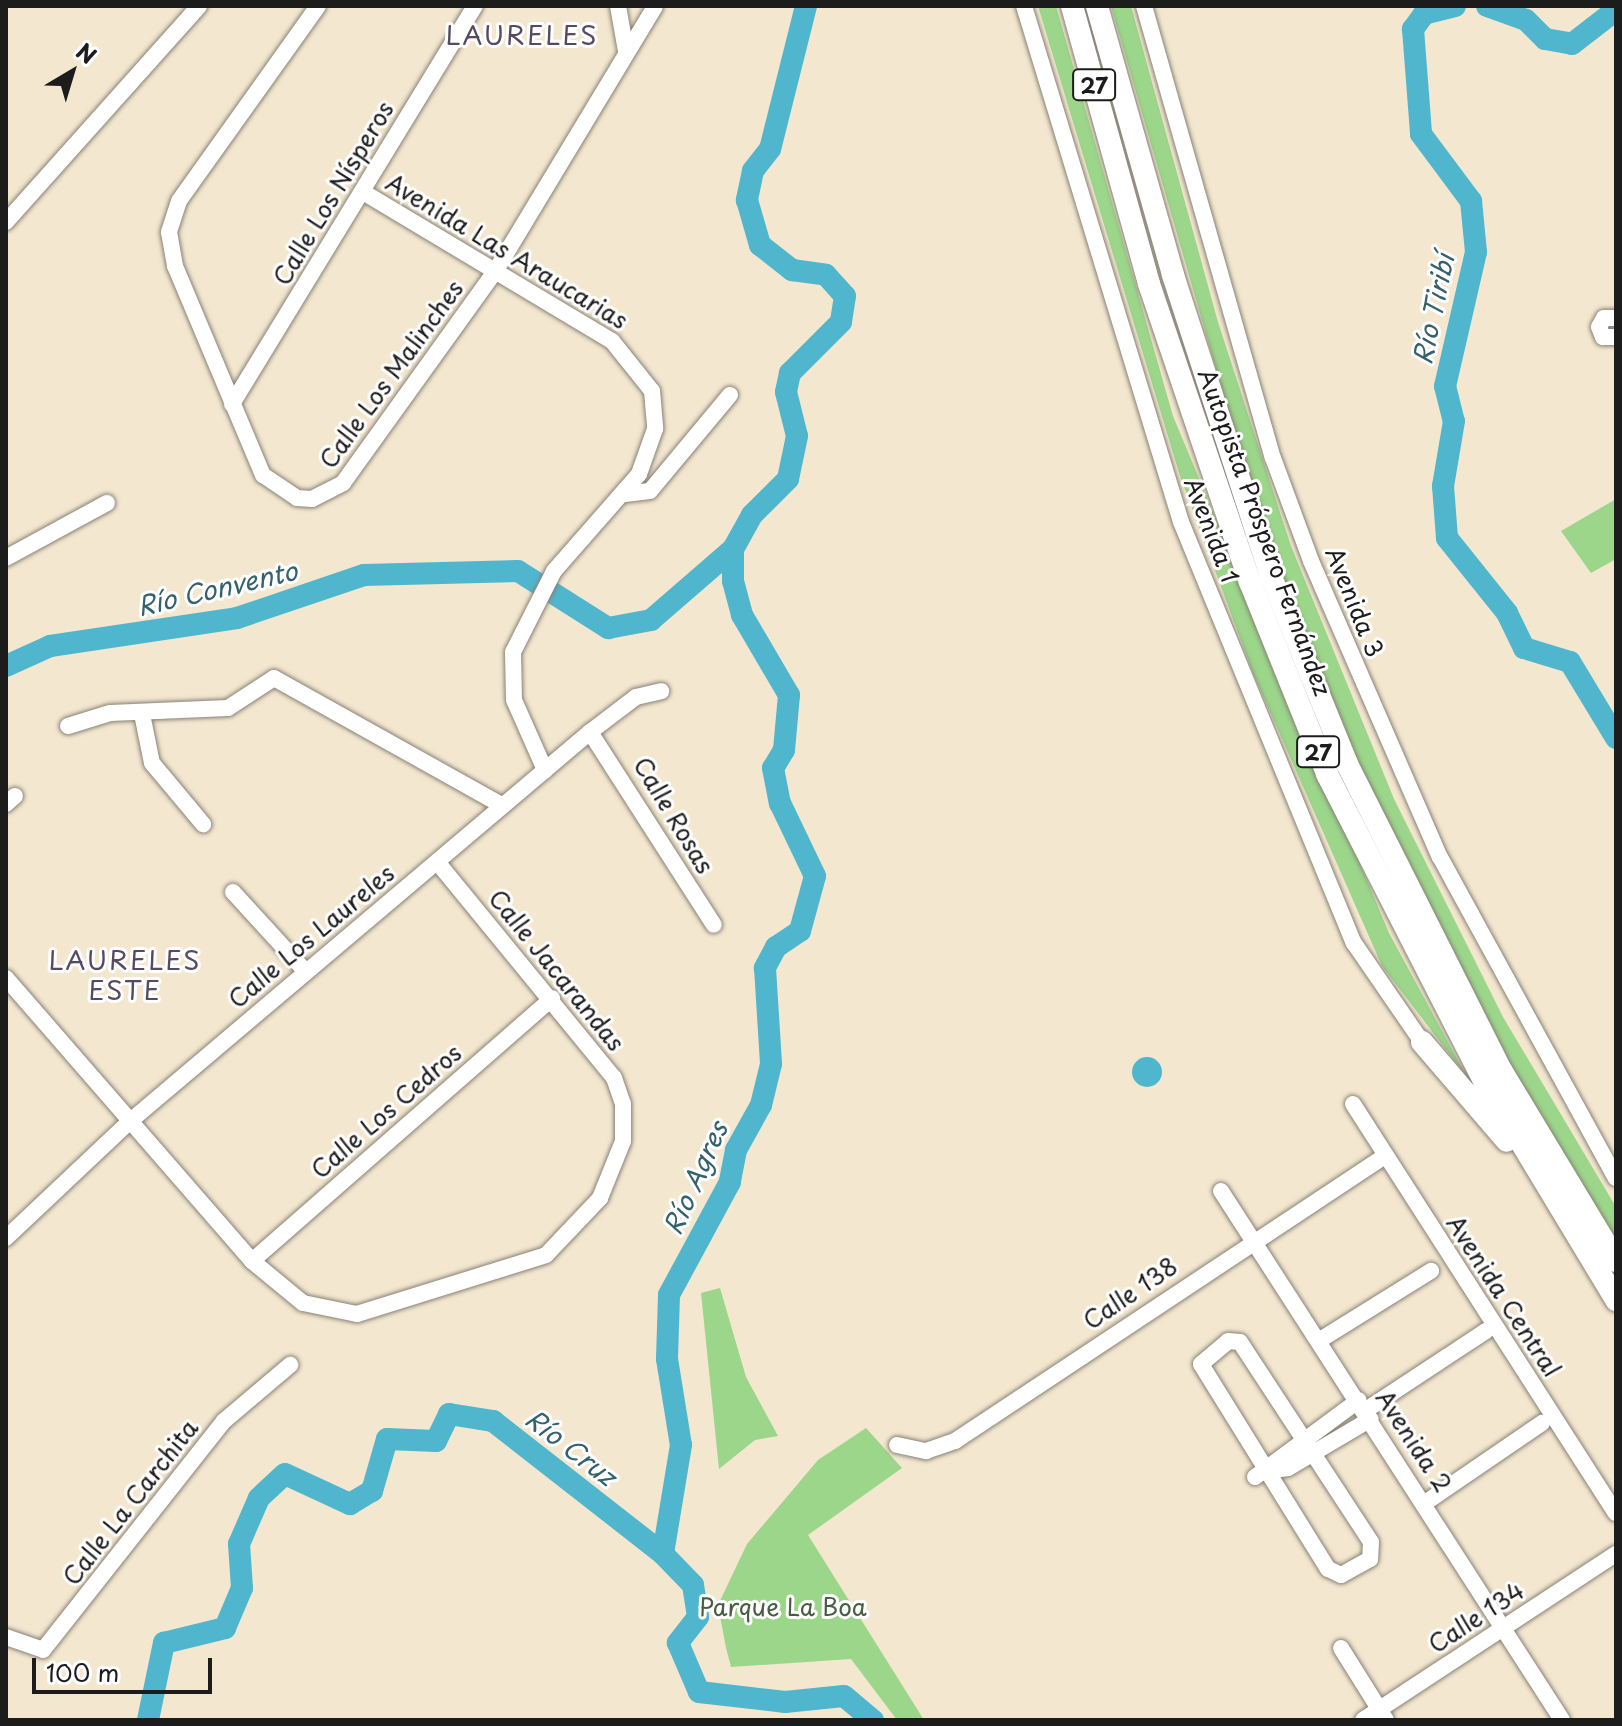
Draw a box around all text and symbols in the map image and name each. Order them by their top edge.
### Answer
district label: LAURELES [447,19,597,51]
north arrow [32,32,112,112]
text: N [70,34,104,71]
road number: 27 [1072,67,1116,103]
street label: Calle Los Nísperos [266,95,400,291]
street label: Avenida Las Araucarias [382,168,632,334]
water label: Río Tiribí [1406,250,1460,368]
street label: Calle Los Malinches [313,274,469,474]
street label: Autopista Próspero Fernández [1192,363,1338,701]
street label: Avenida 1 [1179,473,1245,587]
street label: Avenida 3 [1320,543,1390,661]
water label: Río Convento [133,554,301,622]
road number: 27 [1296,734,1340,770]
street label: Calle Rosas [628,751,720,879]
street label: Calle Los Laureles [222,858,400,1014]
street label: Calle Jacarandas [483,883,631,1057]
district label: LAURELES ESTE [50,944,200,1006]
street label: Calle Los Cedros [304,1037,468,1185]
water label: Río Agres [656,1116,734,1240]
street label: Avenida Central [1441,1210,1567,1382]
street label: Calle 138 [1077,1251,1183,1335]
street label: Avenida 2 [1370,1384,1458,1498]
water label: Río Cruz [519,1402,623,1492]
street label: Calle La Carchita [56,1413,204,1591]
street label: Calle 134 [1423,1575,1529,1659]
park label: Parque La Boa [699,1593,867,1621]
scale bar [36,1642,216,1692]
text: 100 m [46,1654,119,1690]

